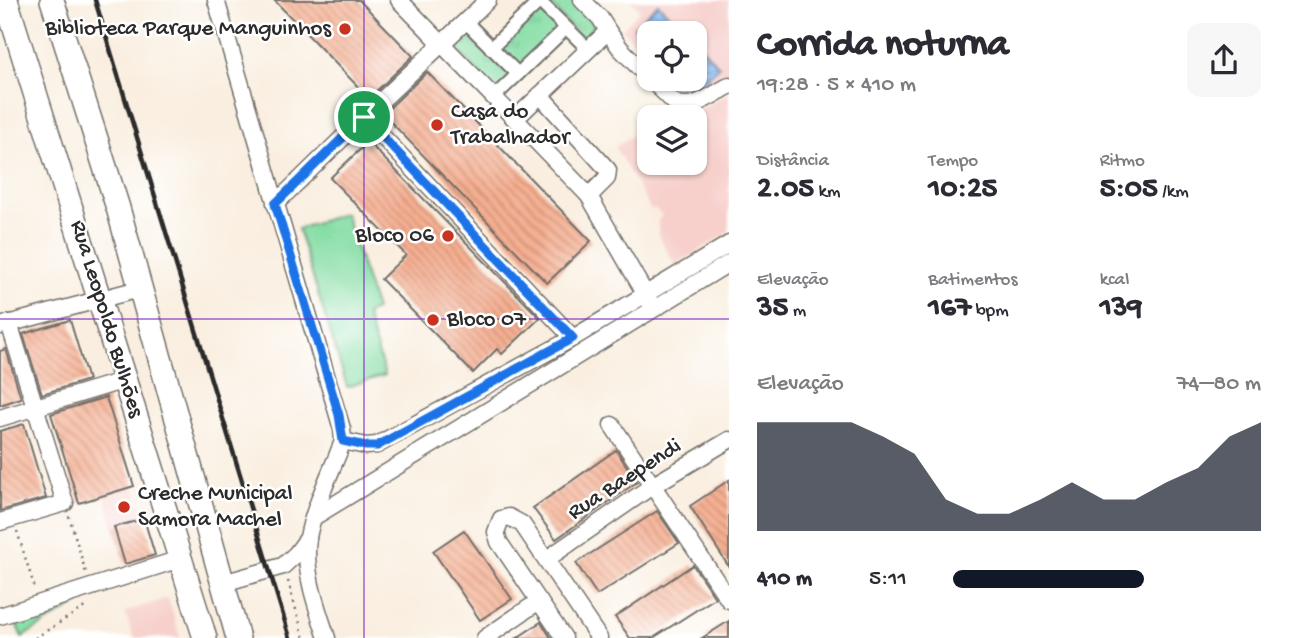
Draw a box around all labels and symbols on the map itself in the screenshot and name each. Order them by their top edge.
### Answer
place label: Biblioteca Parque Manguinhos [44,16,332,43]
marker: Biblioteca Parque Manguinhos [337,21,353,37]
pin [334,87,394,147]
place label: Casa do Trabalhador [449,99,571,152]
marker: Casa do Trabalhador [429,117,445,133]
street label: Rua Leopoldo Bulhões [63,217,149,421]
place label: Bloco 06 [354,223,434,250]
marker: Bloco 06 [440,228,456,244]
place label: Bloco 07 [446,307,527,334]
marker: Bloco 07 [425,312,441,328]
street label: Rua Baependi [563,433,687,527]
place label: Creche Municipal Samora Machel [138,481,293,534]
marker: Creche Municipal Samora Machel [116,499,132,515]

